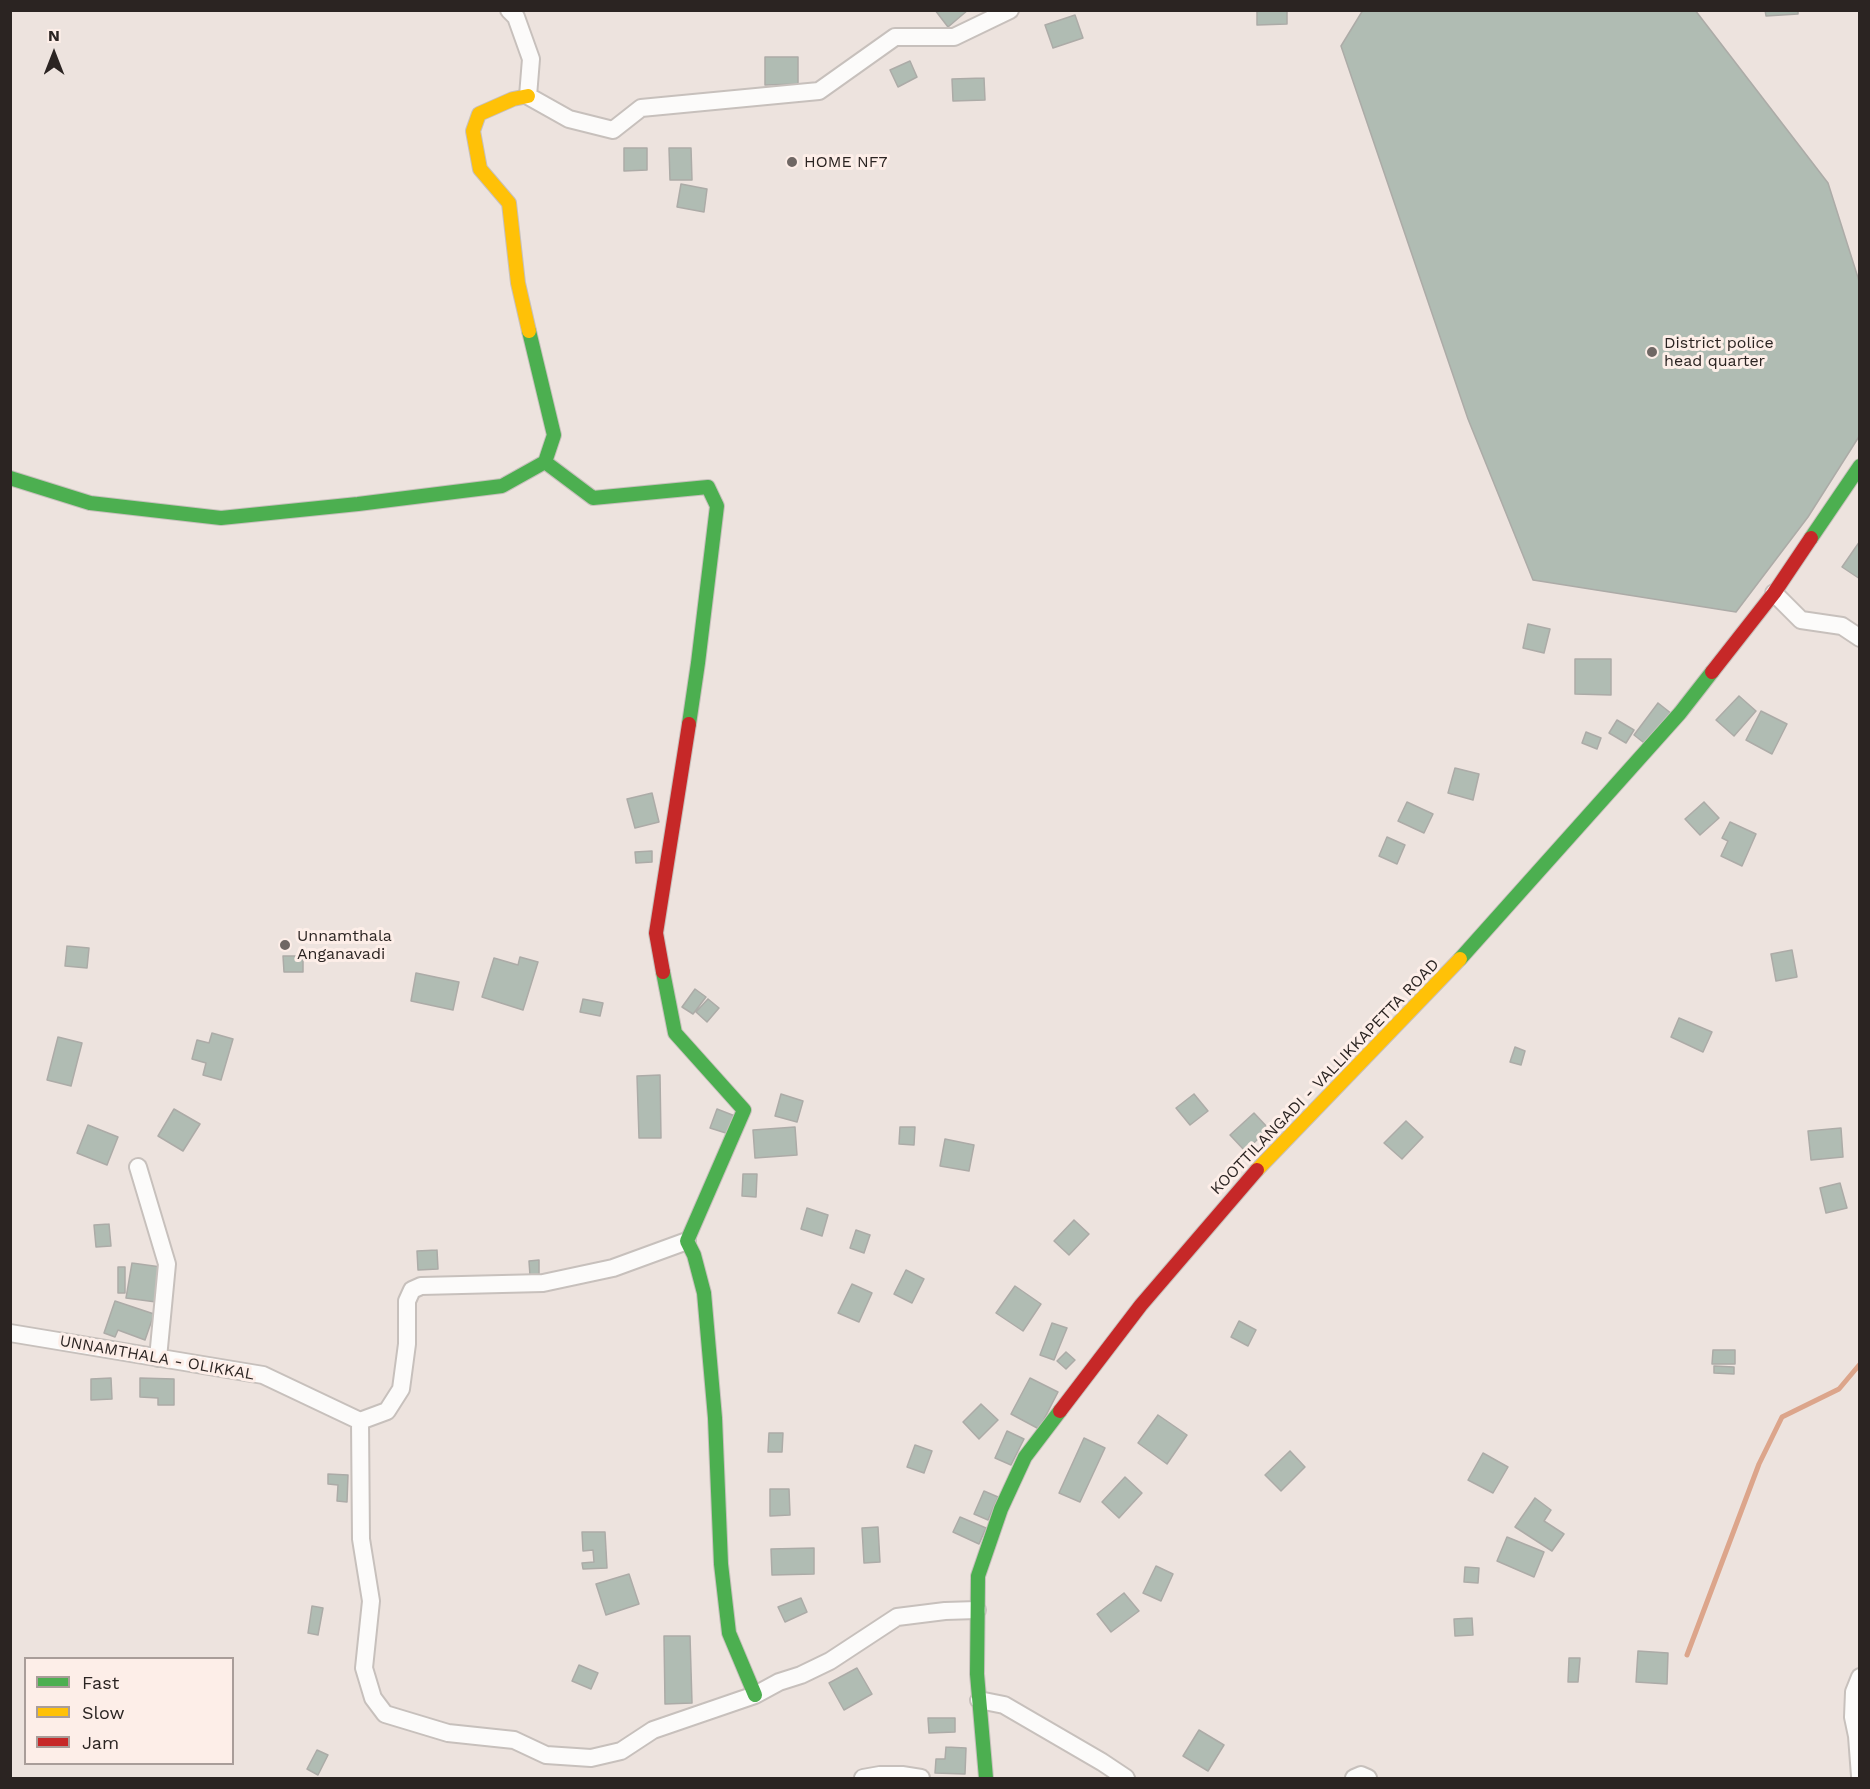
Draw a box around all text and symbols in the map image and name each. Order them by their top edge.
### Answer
north arrow [24,24,84,84]
text: N [48,26,60,45]
place label: HOME NF7 [804,152,888,172]
marker: HOME NF7 [785,155,799,169]
place label: District police head quarter [1664,333,1774,371]
marker: District police head quarter [1645,345,1659,359]
place label: Unnamthala Anganavadi [297,926,392,964]
marker: Unnamthala Anganavadi [278,938,292,952]
street label: KOOTTILANGADI - VALLIKKAPETTA ROAD [1207,955,1443,1199]
street label: UNNAMTHALA - OLIKKAL [58,1331,256,1385]
legend [24,1657,234,1765]
text: Fast [82,1672,119,1693]
text: Slow [82,1702,125,1723]
text: Jam [82,1732,119,1753]

